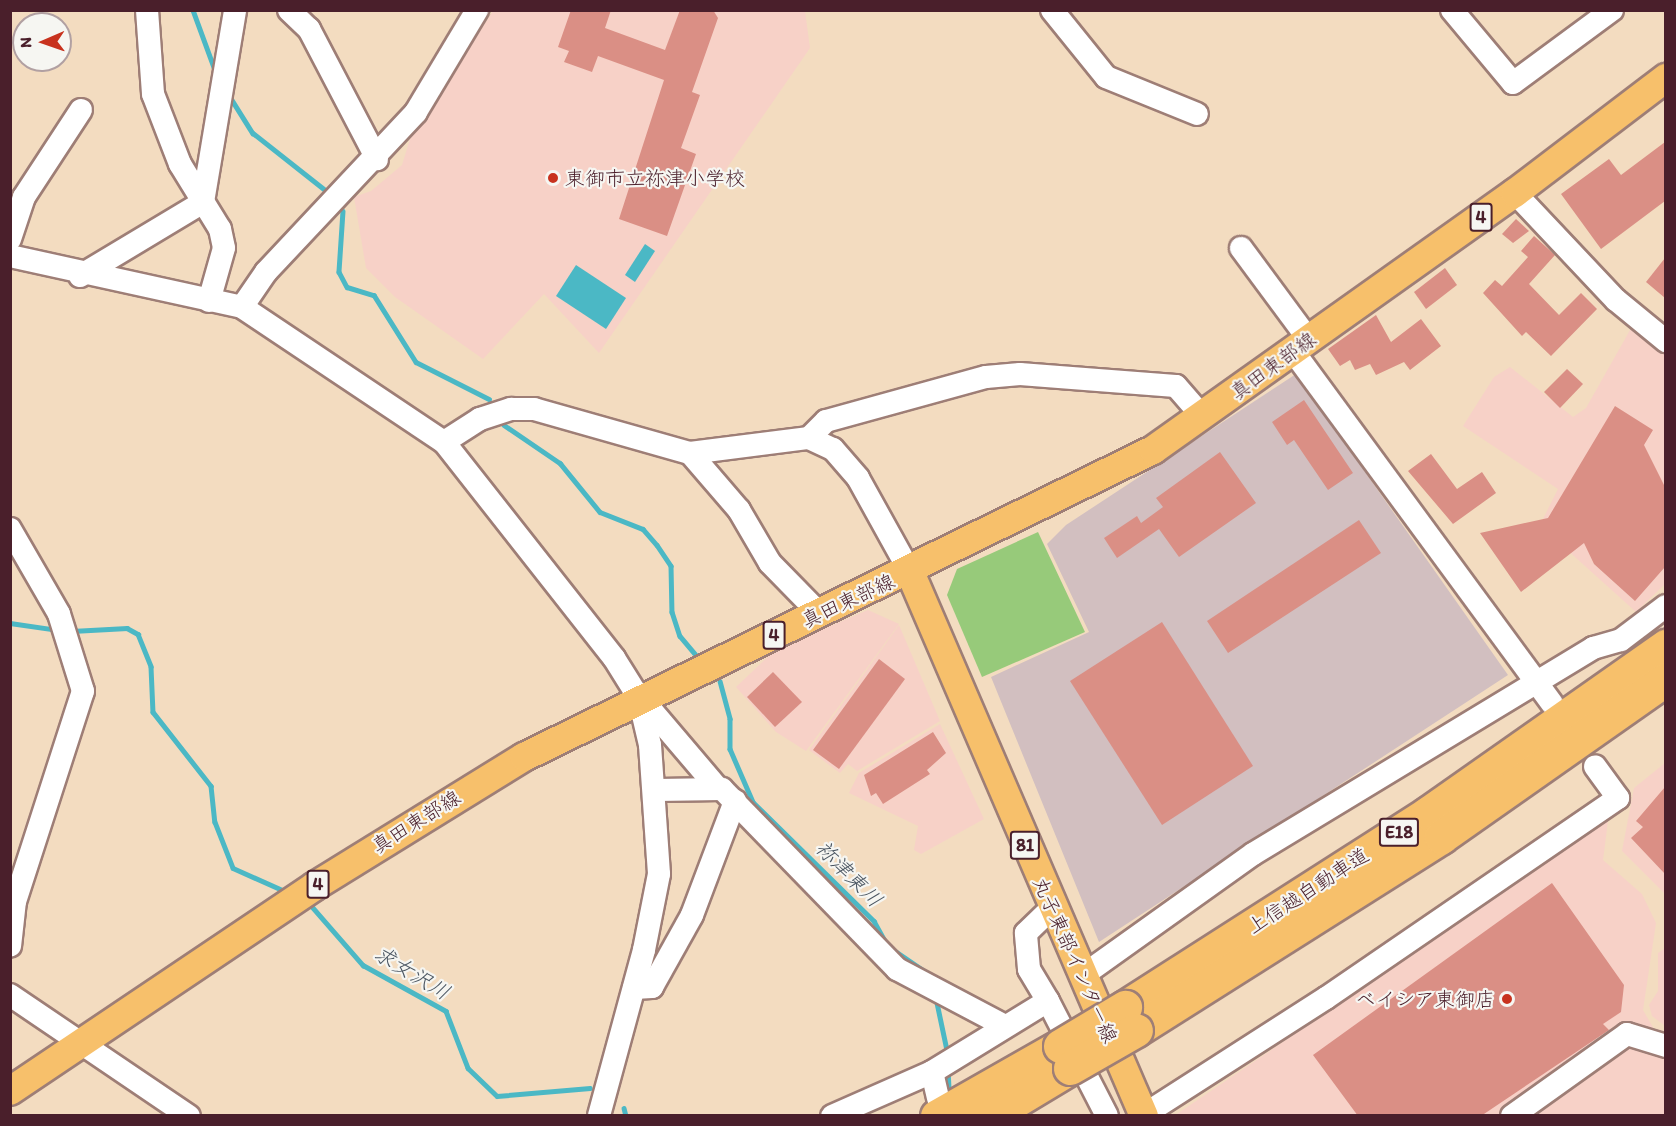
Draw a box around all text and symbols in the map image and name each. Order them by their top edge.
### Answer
north arrow [12,12,72,72]
text: N [16,37,35,48]
place label: 東御市立祢津小学校 [565,166,745,190]
marker: 東御市立祢津小学校 [546,171,560,185]
road number: 4 [1469,202,1493,232]
street label: 真田東部線 [1225,327,1321,405]
street label: 真田東部線 [798,569,898,633]
road number: 4 [762,620,786,650]
street label: 真田東部線 [367,785,465,859]
road number: E18 [1378,817,1420,847]
road number: 81 [1008,830,1042,860]
water label: 祢津東川 [810,835,888,913]
street label: 上信越自動車道 [1243,843,1373,939]
road number: 4 [306,869,330,899]
street label: 丸子東部インター線 [1027,873,1123,1047]
water label: 求女沢川 [370,941,454,1005]
place label: ベイシア東御店 [1355,987,1495,1011]
marker: ベイシア東御店 [1500,992,1514,1006]

